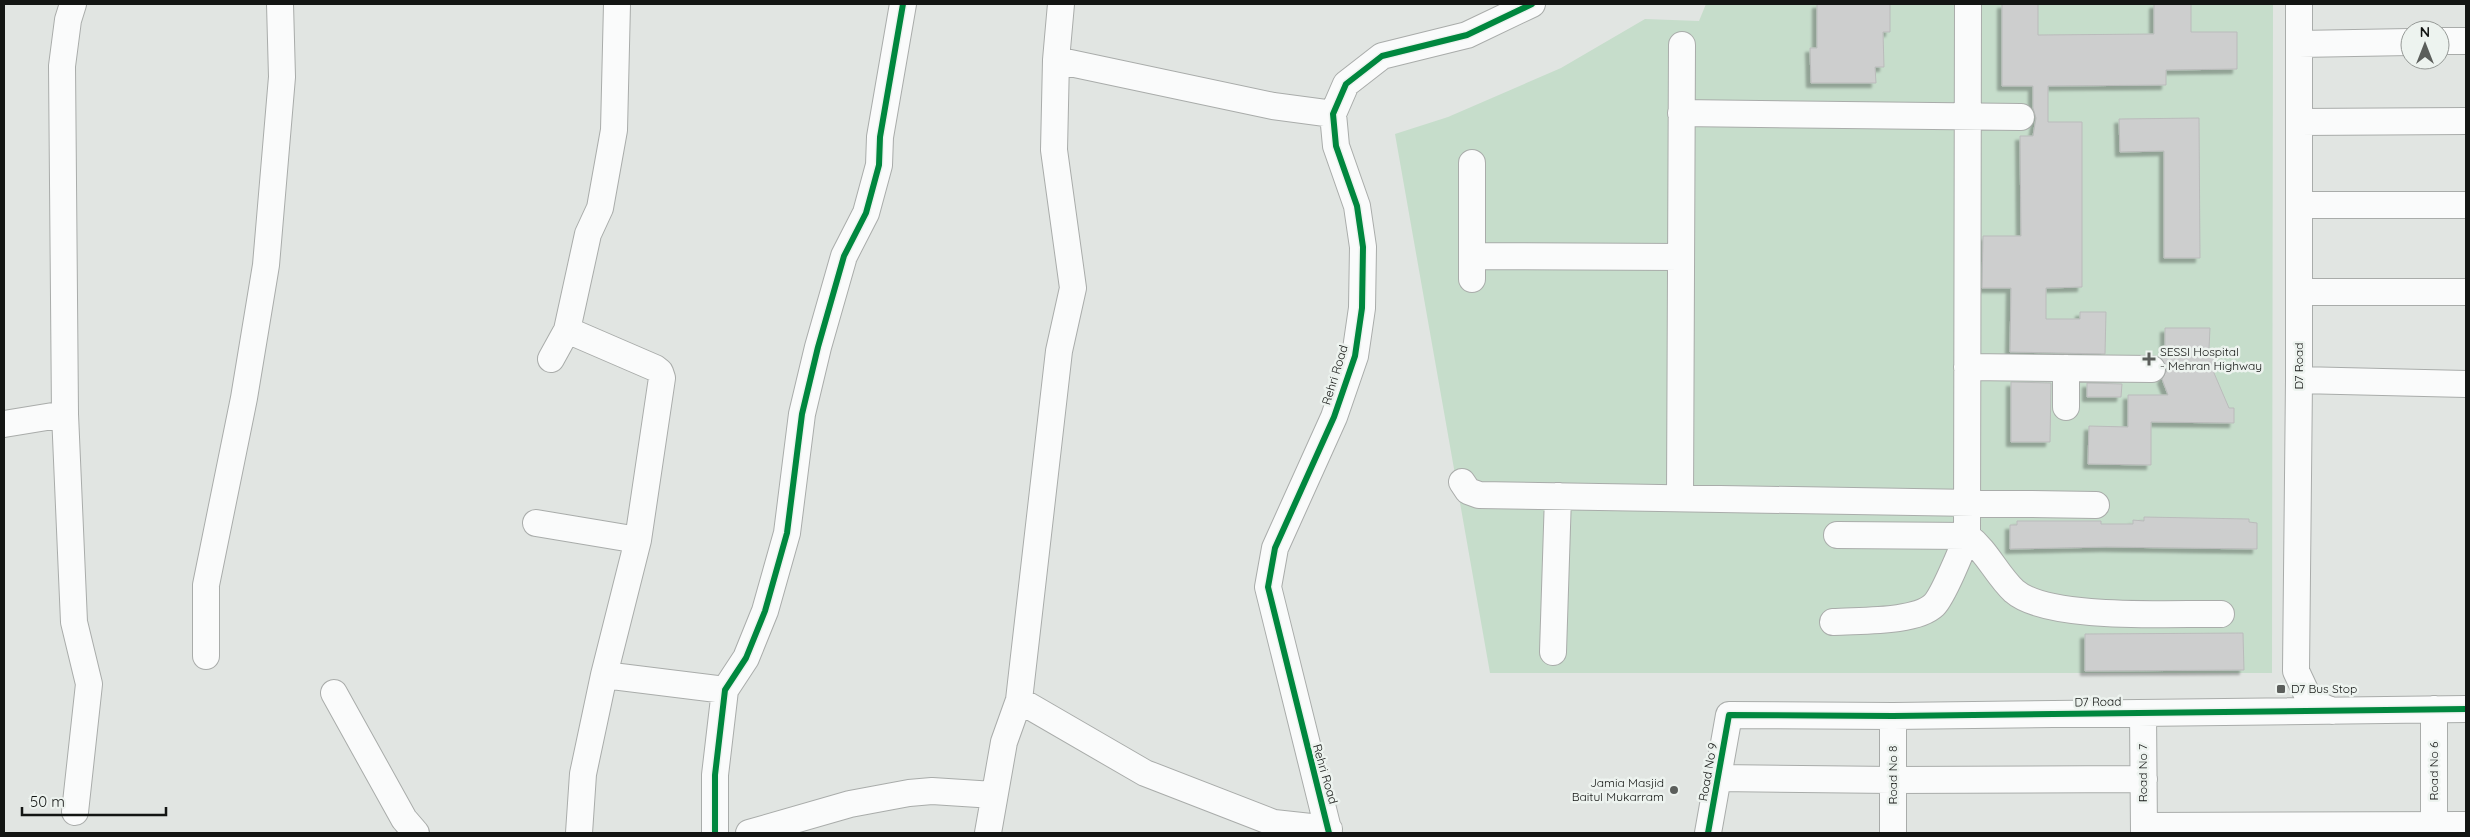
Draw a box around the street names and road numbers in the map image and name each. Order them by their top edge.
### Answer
street label: D7 Road [2291,342,2306,390]
street label: Rehri Road [1318,343,1351,407]
street label: D7 Road [2074,694,2122,709]
street label: Road No 9 [1695,741,1720,802]
street label: Road No 6 [2426,741,2441,800]
street label: Rehri Road [1310,742,1341,806]
street label: Road No 7 [2135,744,2150,802]
street label: Road No 8 [1885,746,1900,804]

